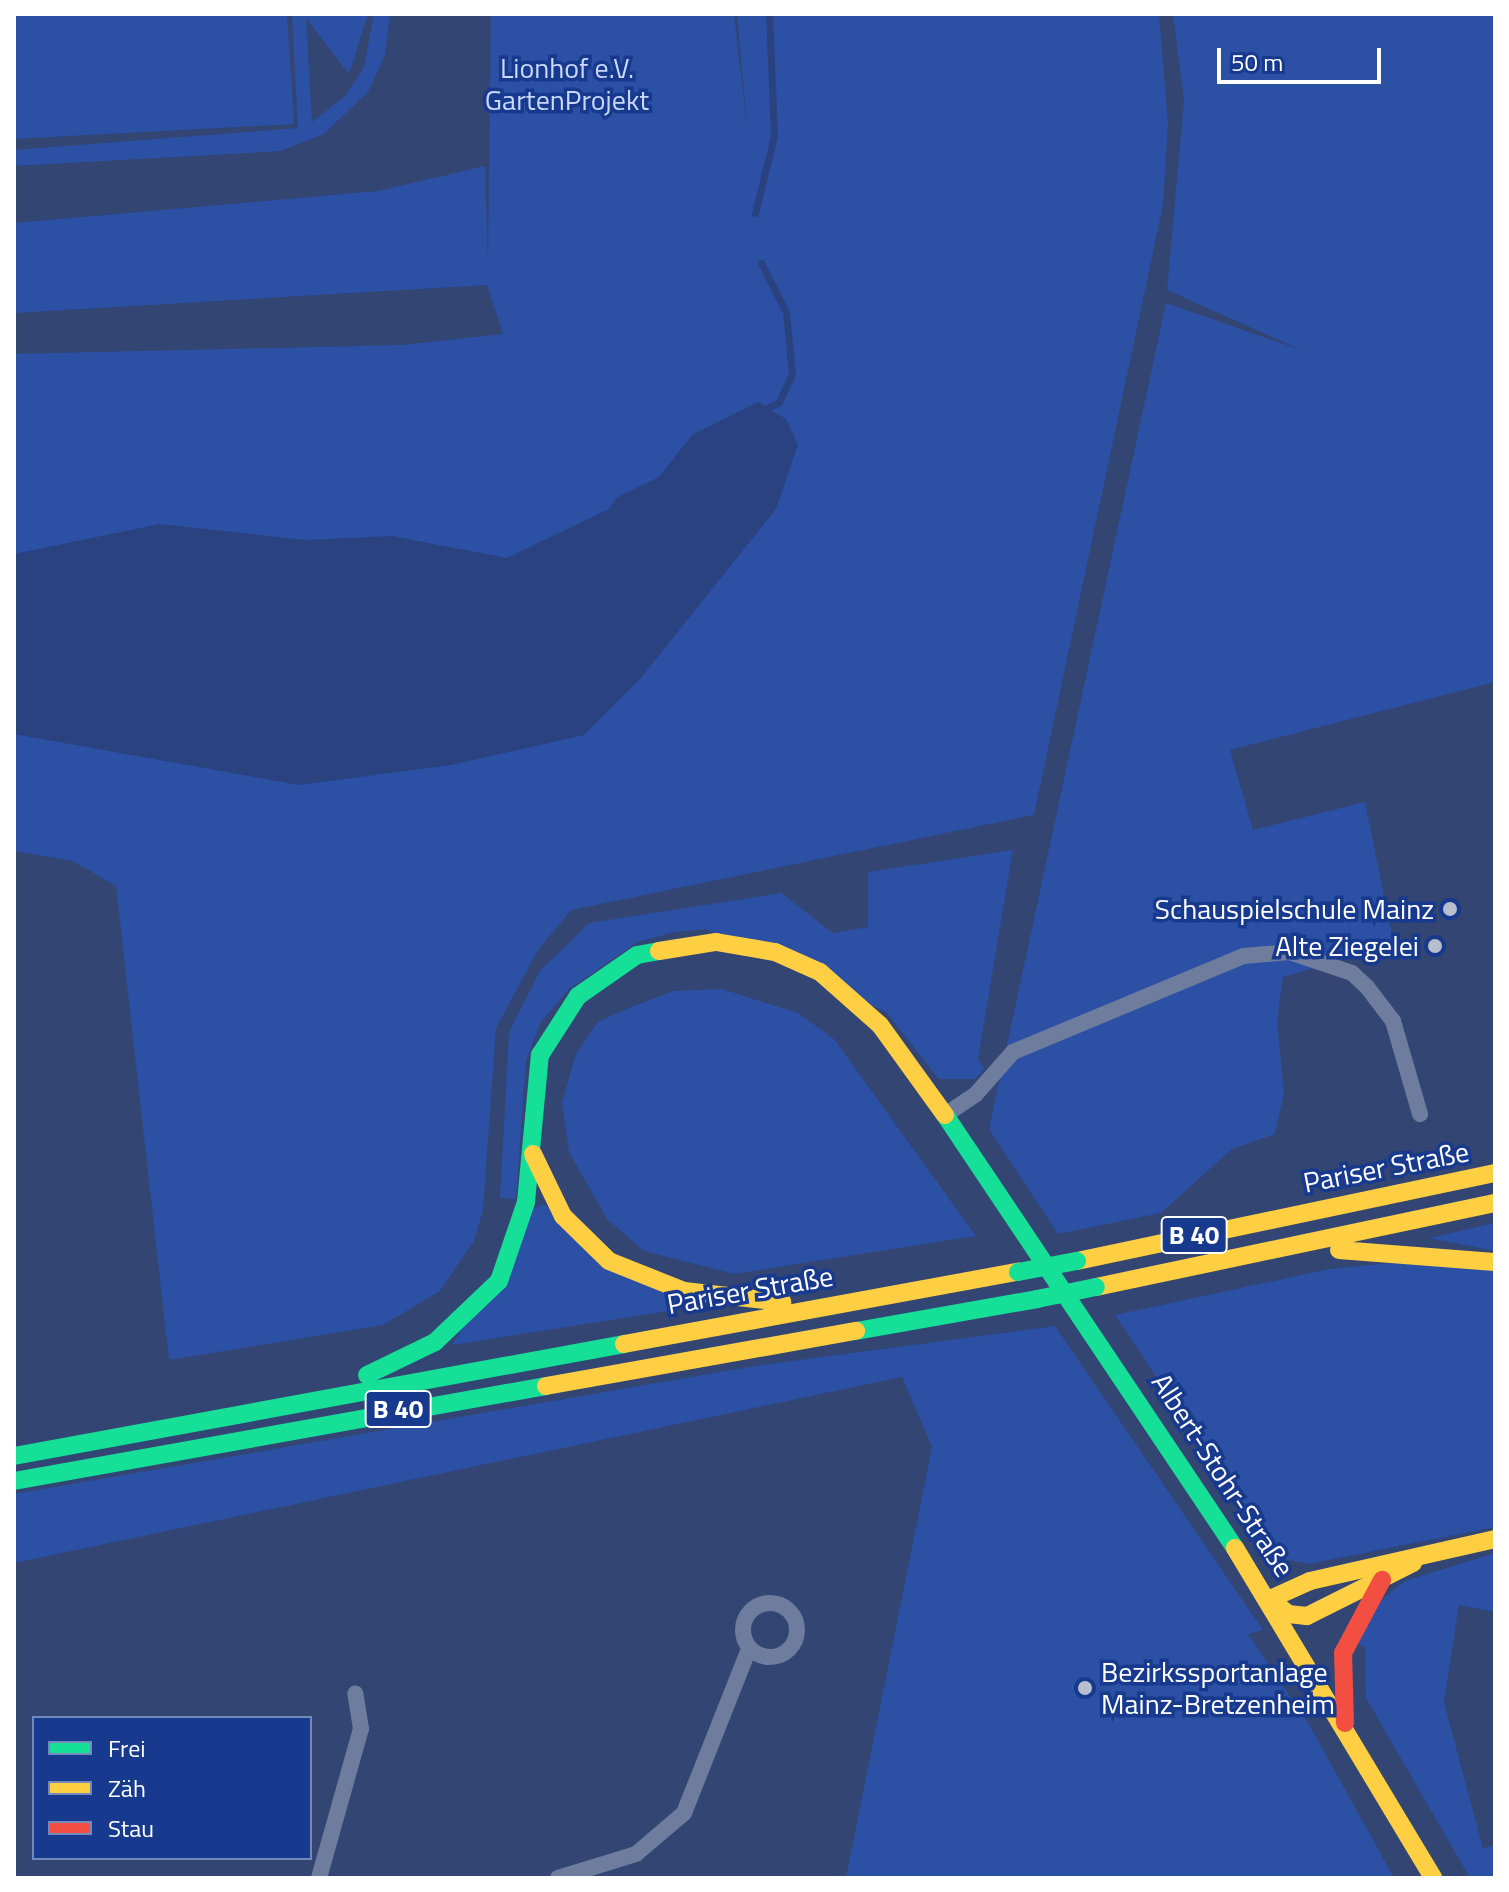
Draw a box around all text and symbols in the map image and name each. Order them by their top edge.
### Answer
scale bar [1221,32,1385,82]
text: 50 m [1231,44,1283,80]
park label: Lionhof e.V. GartenProjekt [485,51,649,117]
place label: Schauspielschule Mainz [1155,892,1434,926]
marker: Schauspielschule Mainz [1441,900,1459,918]
place label: Alte Ziegelei [1275,929,1419,963]
marker: Alte Ziegelei [1426,937,1444,955]
street label: Pariser Straße [1300,1134,1472,1200]
road number: B 40 [1160,1213,1228,1257]
street label: Pariser Straße [664,1259,836,1321]
street label: Albert-Stohr-Straße [1145,1367,1301,1583]
road number: B 40 [364,1387,432,1431]
place label: Bezirkssportanlage Mainz-Bretzenheim [1101,1655,1335,1721]
marker: Bezirkssportanlage Mainz-Bretzenheim [1076,1679,1094,1697]
legend [32,1716,312,1860]
text: Frei [108,1730,146,1766]
text: Zäh [108,1770,146,1806]
text: Stau [108,1810,154,1846]

